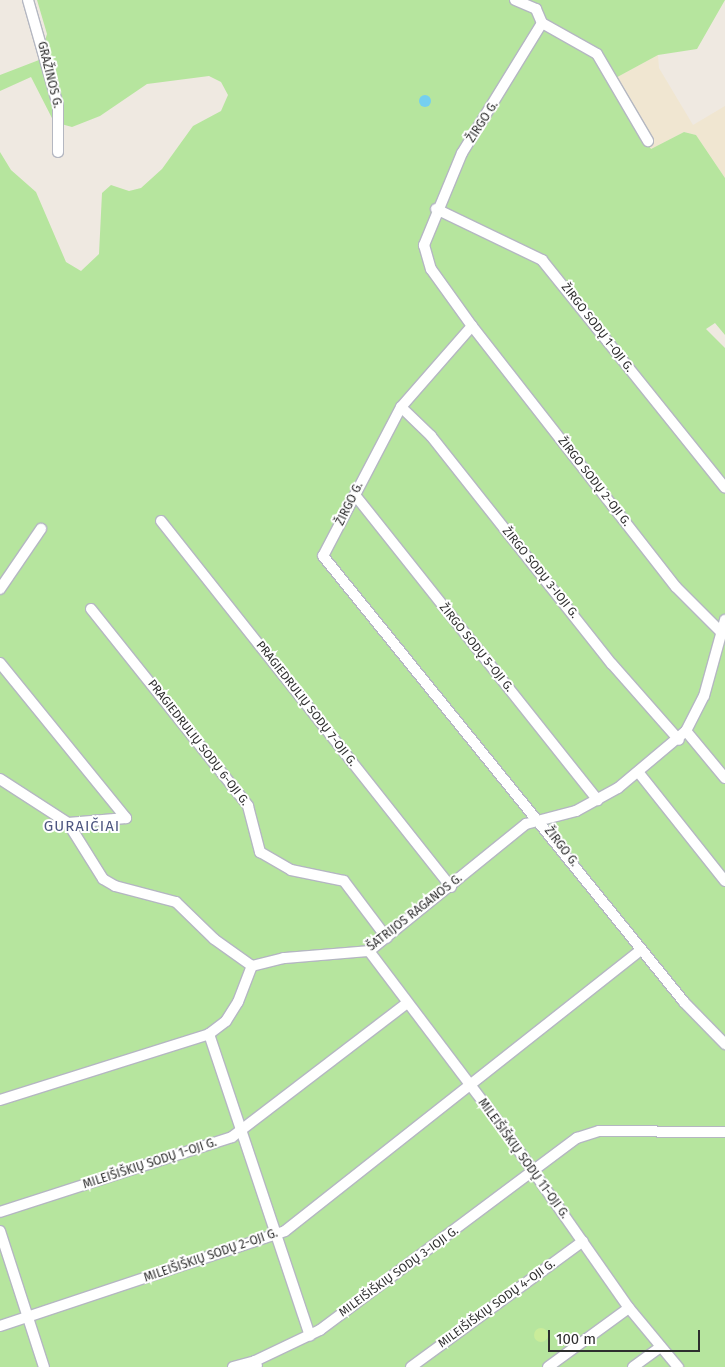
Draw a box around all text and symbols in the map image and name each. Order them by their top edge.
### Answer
street label: GRAŽINOS G. [34,40,64,110]
street label: ŽIRGO G. [464,99,502,145]
street label: ŽIRGO SODŲ 1-OJI G. [558,281,636,375]
street label: ŽIRGO SODŲ 2-OJI G. [555,434,633,530]
street label: ŽIRGO G. [333,480,367,528]
street label: ŽIRGO SODŲ 3-IOJI G. [499,525,581,621]
street label: ŽIRGO SODŲ 5-OJI G. [436,601,516,695]
street label: PRAGIEDRULIŲ SODŲ 7-OJI G. [253,639,359,769]
street label: PRAGIEDRULIŲ SODŲ 6-OJI G. [144,677,252,809]
district label: GURAIČIAI [43,818,121,836]
street label: ŽIRGO G. [541,824,581,870]
street label: ŠATRIJOS RAGANOS G. [365,871,465,955]
street label: MILEIŠIŠKIŲ SODŲ 11-OJI G. [475,1096,571,1222]
street label: MILEIŠIŠKIŲ SODŲ 1-OJI G. [81,1136,219,1192]
street label: MILEIŠIŠKIŲ SODŲ 3-IOJI G. [336,1224,462,1320]
street label: MILEIŠIŠKIŲ SODŲ 2-OJI G. [142,1226,280,1286]
street label: MILEIŠIŠKIŲ SODŲ 4-OJI G. [436,1257,558,1351]
scale bar [550,1320,702,1352]
text: 100 m [556,1330,596,1348]

